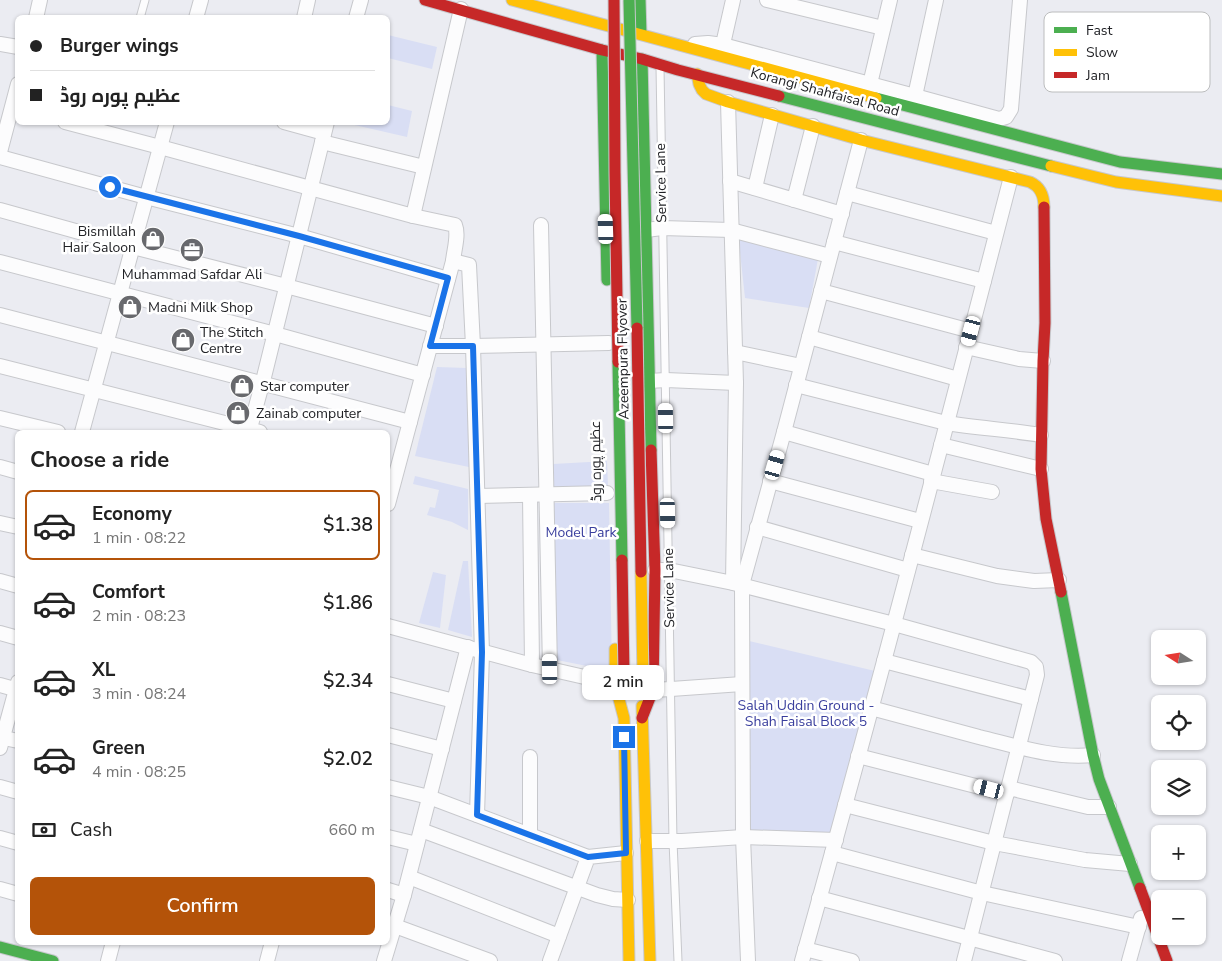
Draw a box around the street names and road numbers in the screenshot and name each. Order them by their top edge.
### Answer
street label: Korangi Shahfaisal Road [748,63,902,121]
street label: Service Lane [651,143,671,223]
street label: Azeempura Flyover [612,298,634,420]
street label: عظیم پورہ روڈ [586,420,606,502]
street label: Service Lane [659,548,679,628]

